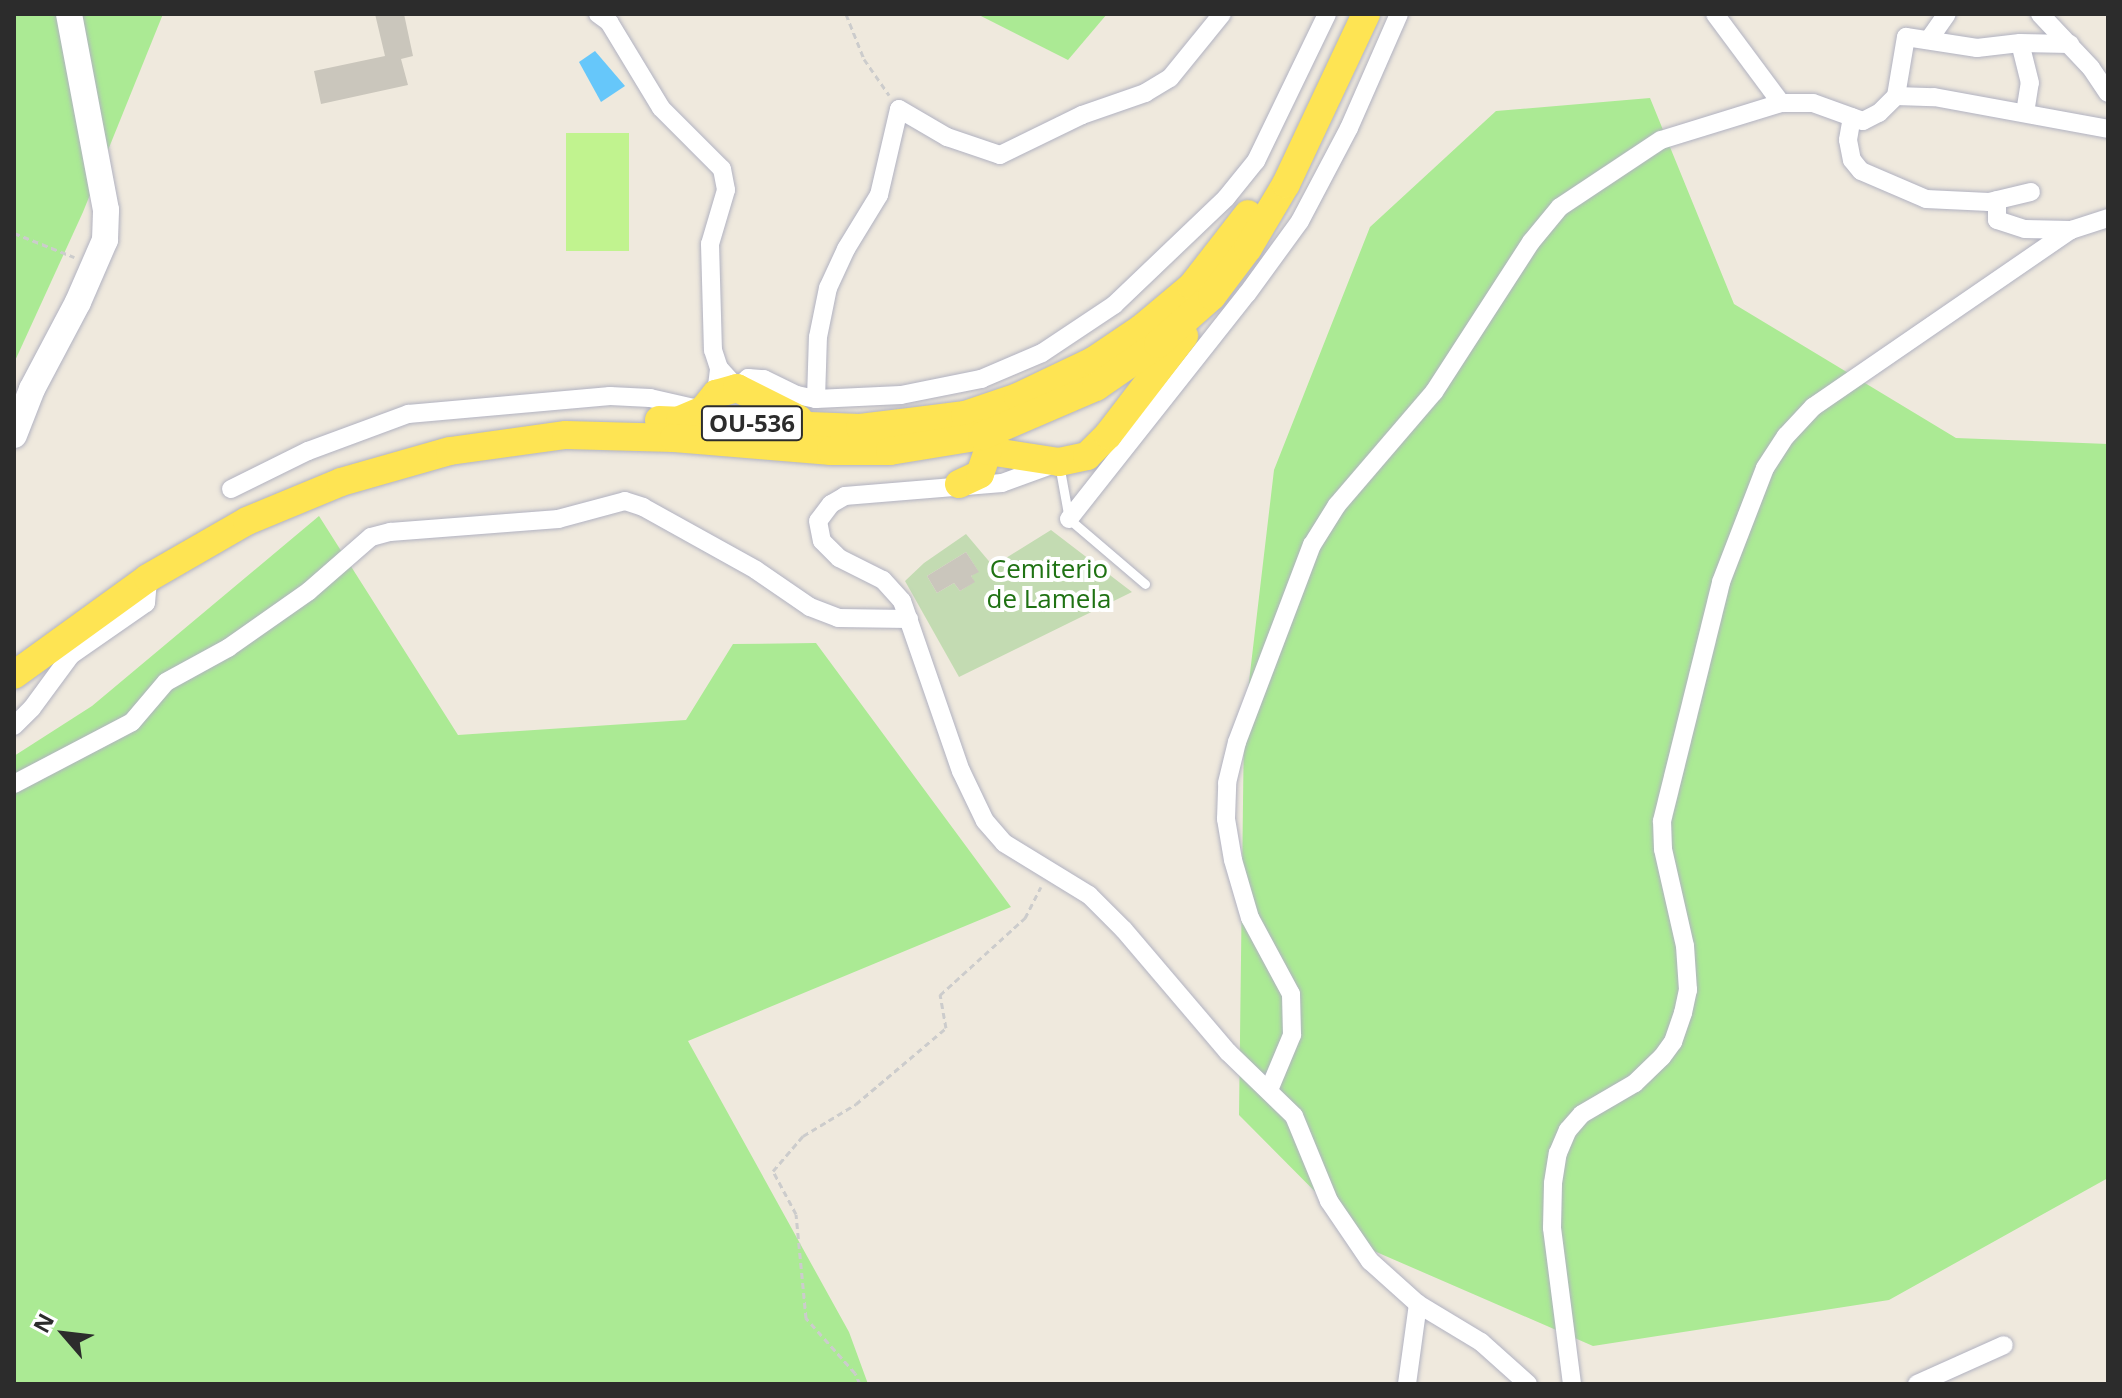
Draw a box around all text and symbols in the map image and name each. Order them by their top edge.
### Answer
road number: OU-536 [700,403,804,443]
park label: Cemiterio de Lamela [987,553,1111,614]
north arrow [24,1294,104,1374]
text: N [25,1308,60,1338]

